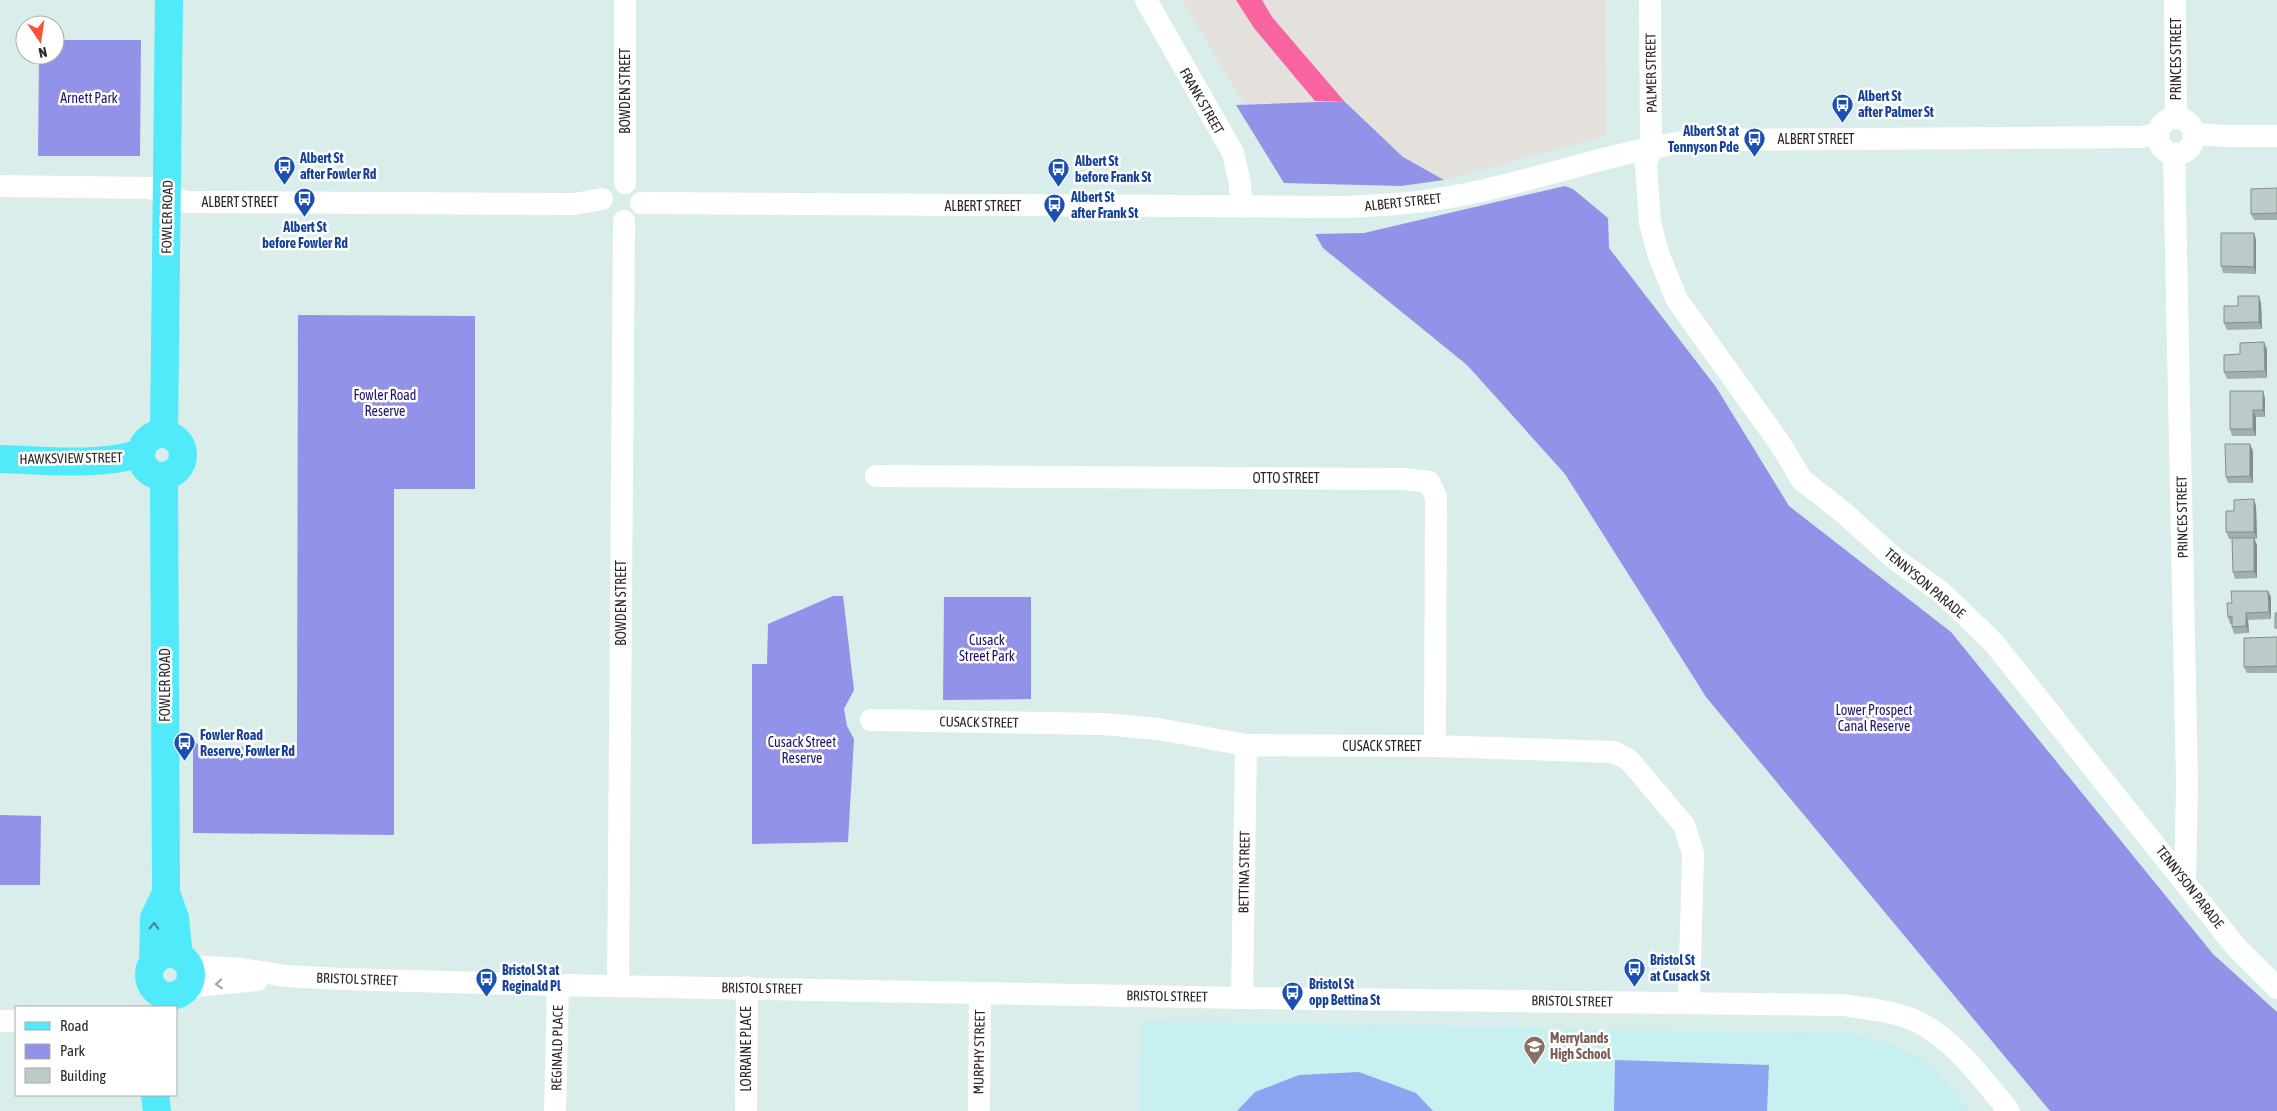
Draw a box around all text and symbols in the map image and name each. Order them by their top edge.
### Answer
north arrow [15,15,65,65]
street label: PRINCES STREET [2168,18,2184,100]
street label: PALMER STREET [1642,33,1660,113]
text: N [37,44,49,61]
street label: BOWDEN STREET [617,48,633,134]
street label: FRANK STREET [1177,65,1227,137]
place label: Albert St after Palmer St [1857,88,1934,120]
park label: Arnett Park [60,90,118,106]
bus stop icon: Albert St after Palmer St [1830,92,1854,123]
place label: Albert St at Tennyson Pde [1668,123,1739,155]
bus stop icon: Albert St at Tennyson Pde [1743,127,1767,158]
street label: ALBERT STREET [1777,131,1855,147]
place label: Albert St after Fowler Rd [299,150,377,182]
place label: Albert St before Frank St [1074,153,1151,185]
bus stop icon: Albert St after Fowler Rd [272,154,296,185]
bus stop icon: Albert St before Frank St [1047,157,1071,188]
street label: FOWLER ROAD [158,180,176,254]
bus stop icon: Albert St before Fowler Rd [293,187,317,218]
place label: Albert St after Frank St [1070,189,1138,221]
street label: ALBERT STREET [1364,190,1442,214]
bus stop icon: Albert St after Frank St [1043,193,1067,224]
street label: ALBERT STREET [201,194,279,210]
street label: ALBERT STREET [944,198,1022,214]
place label: Albert St before Fowler Rd [262,219,348,251]
park label: Fowler Road Reserve [354,387,416,419]
street label: HAWKSVIEW STREET [19,449,123,467]
street label: OTTO STREET [1252,470,1320,486]
street label: PRINCES STREET [2173,475,2191,559]
street label: TENNYSON PARADE [1882,545,1968,621]
street label: BOWDEN STREET [613,560,629,646]
park label: Cusack Street Park [959,632,1015,664]
street label: FOWLER ROAD [157,648,173,722]
park label: Lower Prospect Canal Reserve [1835,702,1913,734]
street label: CUSACK STREET [939,713,1019,731]
place label: Fowler Road Reserve, Fowler Rd [200,727,295,759]
bus stop icon: Fowler Road Reserve, Fowler Rd [172,731,196,762]
park label: Cusack Street Reserve [768,734,836,766]
street label: CUSACK STREET [1342,738,1422,754]
street label: BETTINA STREET [1235,831,1253,913]
street label: TENNYSON PARADE [2153,843,2227,931]
one-way arrow [148,922,159,930]
place label: Bristol St at Cusack St [1650,952,1710,984]
bus stop icon: Bristol St at Cusack St [1622,956,1646,987]
place label: Bristol St at Reginald Pl [502,962,561,994]
bus stop icon: Bristol St at Reginald Pl [474,966,498,997]
street label: BRISTOL STREET [316,970,398,988]
place label: Bristol St opp Bettina St [1309,976,1380,1008]
one-way arrow [215,978,223,989]
street label: BRISTOL STREET [721,979,803,997]
bus stop icon: Bristol St opp Bettina St [1281,980,1305,1011]
street label: BRISTOL STREET [1126,987,1208,1005]
street label: BRISTOL STREET [1531,992,1613,1010]
street label: REGINALD PLACE [548,1005,566,1091]
legend [15,1006,178,1096]
street label: LORRAINE PLACE [738,1006,754,1092]
street label: MURPHY STREET [970,1009,988,1095]
text: Road [60,1017,89,1034]
place label: Merrylands High School [1550,1030,1611,1062]
school or university icon: Merrylands High School [1522,1034,1546,1065]
text: Park [60,1042,85,1059]
text: Building [60,1067,106,1084]

